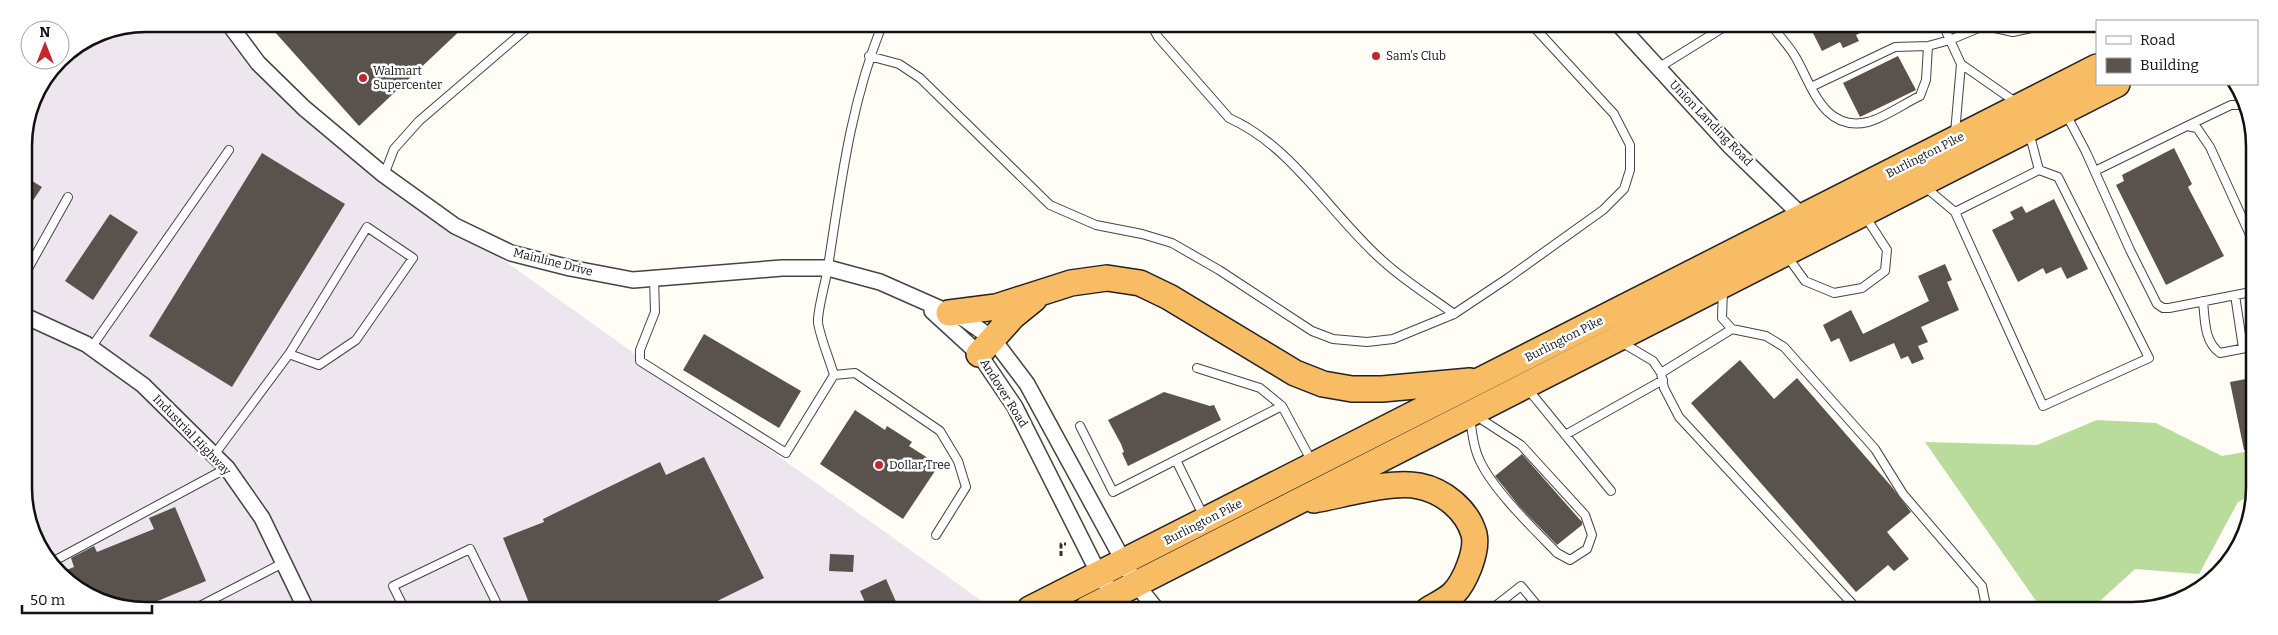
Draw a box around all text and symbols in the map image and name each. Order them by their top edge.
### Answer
north arrow [20,20,70,70]
legend [2096,20,2258,85]
text: N [40,24,51,41]
text: Road [2140,31,2175,49]
place label: Sam's Club [1386,49,1446,63]
marker: Sam's Club [1370,50,1382,62]
text: Building [2140,56,2199,74]
place label: Walmart Supercenter [373,64,443,92]
marker: Walmart Supercenter [357,72,369,84]
street label: Union Landing Road [1667,77,1755,169]
street label: Burlington Pike [1884,129,1966,181]
street label: Mainline Drive [512,245,594,279]
street label: Burlington Pike [1523,313,1605,365]
street label: Andover Road [977,356,1031,430]
street label: Industrial Highway [150,392,234,479]
place label: Dollar Tree [889,458,950,472]
marker: Dollar Tree [873,459,885,471]
street label: Burlington Pike [1162,496,1244,548]
scale bar [22,582,152,614]
text: 50 m [30,591,66,609]

